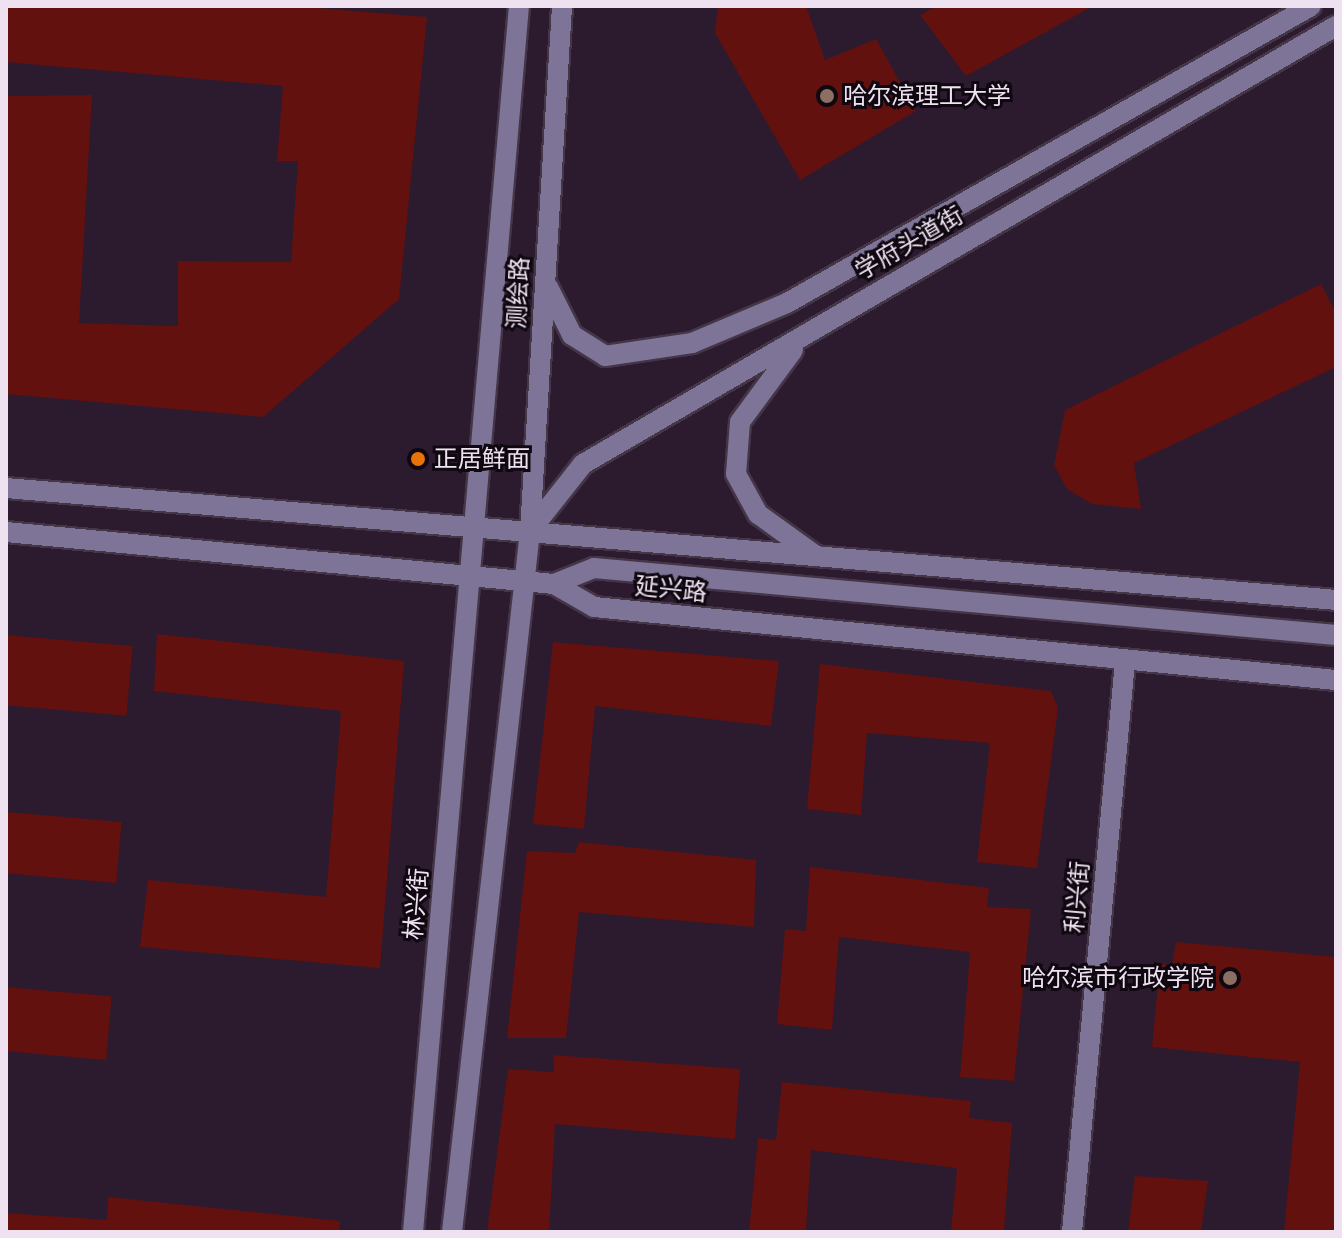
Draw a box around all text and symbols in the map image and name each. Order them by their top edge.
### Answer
place label: 哈尔滨理工大学 [843,82,1011,110]
marker: 哈尔滨理工大学 [818,87,836,105]
street label: 学府头道街 [850,201,968,285]
street label: 测绘路 [502,256,534,330]
place label: 正居鲜面 [434,445,530,473]
marker: 正居鲜面 [409,450,427,468]
street label: 延兴路 [634,571,708,607]
street label: 利兴街 [1060,860,1094,934]
street label: 林兴街 [399,867,433,941]
place label: 哈尔滨市行政学院 [1022,964,1214,992]
marker: 哈尔滨市行政学院 [1221,969,1239,987]

